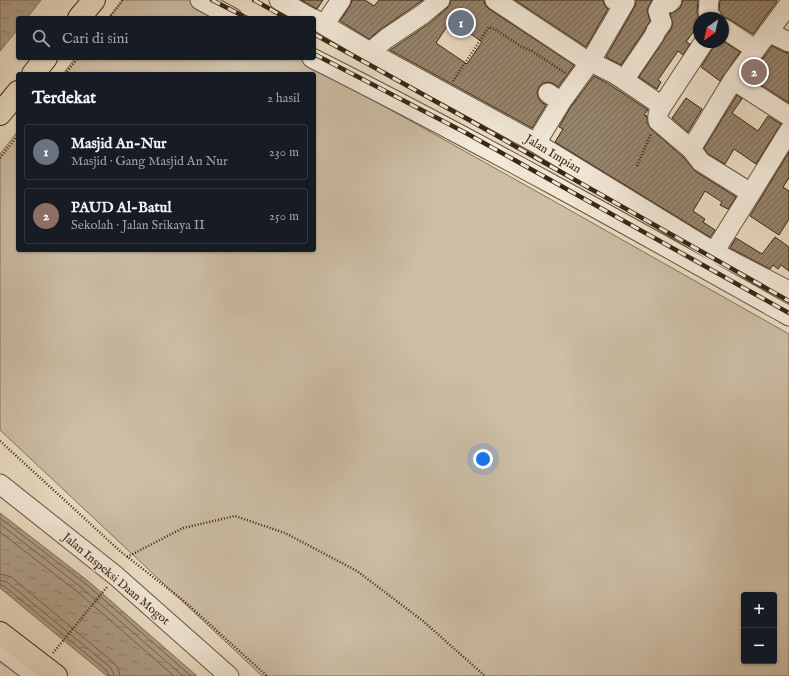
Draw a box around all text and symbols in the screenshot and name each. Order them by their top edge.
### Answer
pin: 1 [448,8,474,38]
north arrow [693,12,729,48]
search box [16,16,316,60]
icon: search [30,27,52,49]
text: Cari di sini [62,29,129,48]
pin: 2 [741,57,767,87]
text: Terdekat [32,88,96,109]
text: 2 hasil [267,90,300,107]
street label: Jalan Impian [520,130,584,178]
text: Masjid An-Nur [71,134,167,153]
text: 1 [44,144,48,161]
text: 230 m [269,144,299,161]
text: Masjid · Gang Masjid An Nur [71,153,228,170]
text: PAUD Al-Batul [71,198,172,217]
text: 2 [43,208,49,225]
text: 250 m [269,208,299,225]
text: Sekolah · Jalan Srikaya II [71,217,205,234]
your location [473,449,493,469]
street label: Jalan Inspeksi Daan Mogot [57,529,173,629]
map controls [741,592,777,664]
button: + [741,592,777,628]
button: − [741,628,777,664]

